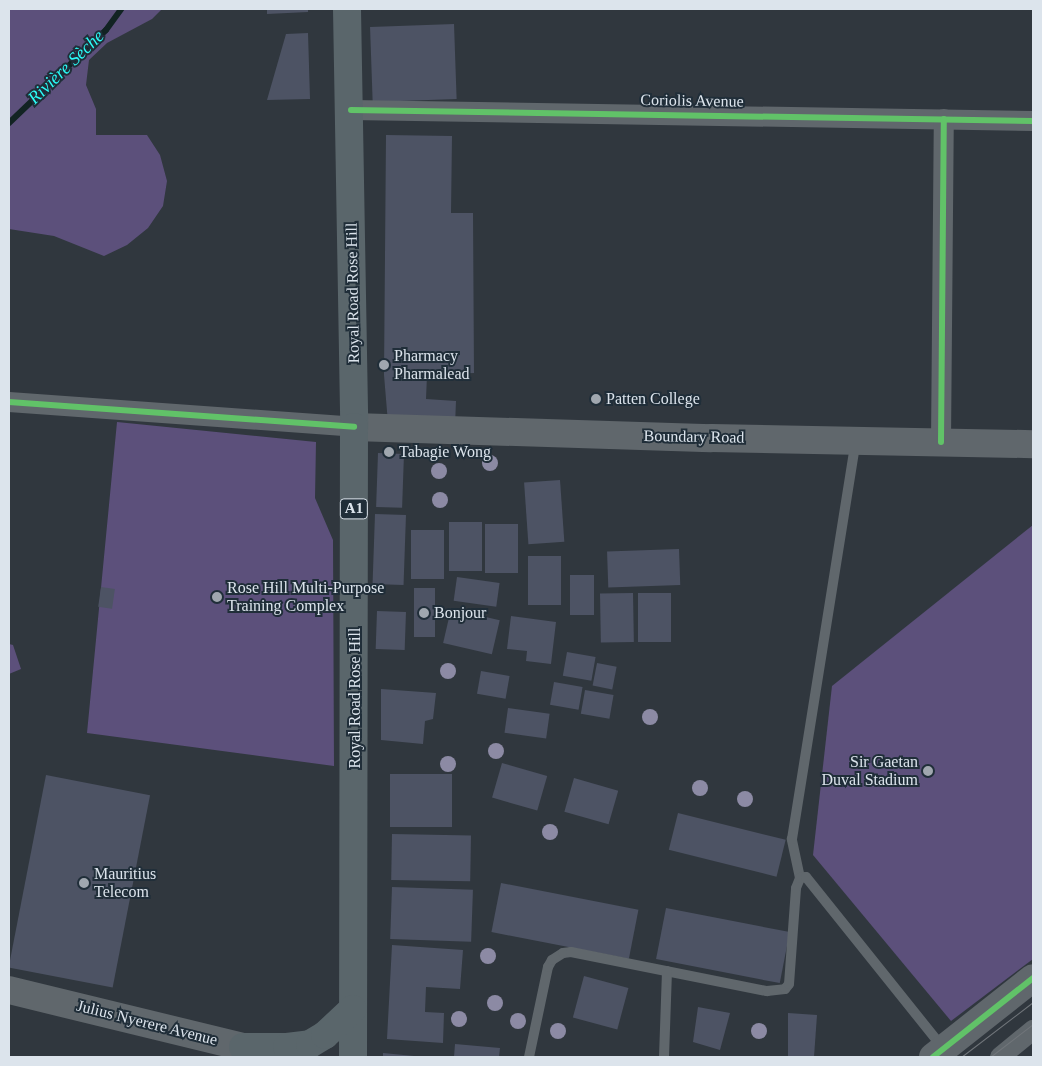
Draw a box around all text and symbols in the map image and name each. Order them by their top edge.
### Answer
water label: Rivière Sèche [23,25,109,109]
street label: Coriolis Avenue [640,90,744,112]
street label: Royal Road Rose Hill [342,222,364,364]
place label: Pharmacy Pharmalead [394,346,470,384]
marker: Pharmacy Pharmalead [378,359,390,371]
place label: Patten College [606,389,700,409]
marker: Patten College [590,393,602,405]
street label: Boundary Road [643,427,745,447]
place label: Tabagie Wong [399,442,491,462]
marker: Tabagie Wong [383,446,395,458]
road number: A1 [339,496,369,522]
place label: Rose Hill Multi-Purpose Training Complex [227,578,384,616]
marker: Rose Hill Multi-Purpose Training Complex [211,591,223,603]
place label: Bonjour [434,603,486,623]
marker: Bonjour [418,607,430,619]
street label: Royal Road Rose Hill [345,628,365,768]
place label: Sir Gaetan Duval Stadium [822,752,918,790]
marker: Sir Gaetan Duval Stadium [922,765,934,777]
place label: Mauritius Telecom [94,864,156,902]
marker: Mauritius Telecom [78,877,90,889]
street label: Julius Nyerere Avenue [74,996,220,1050]

